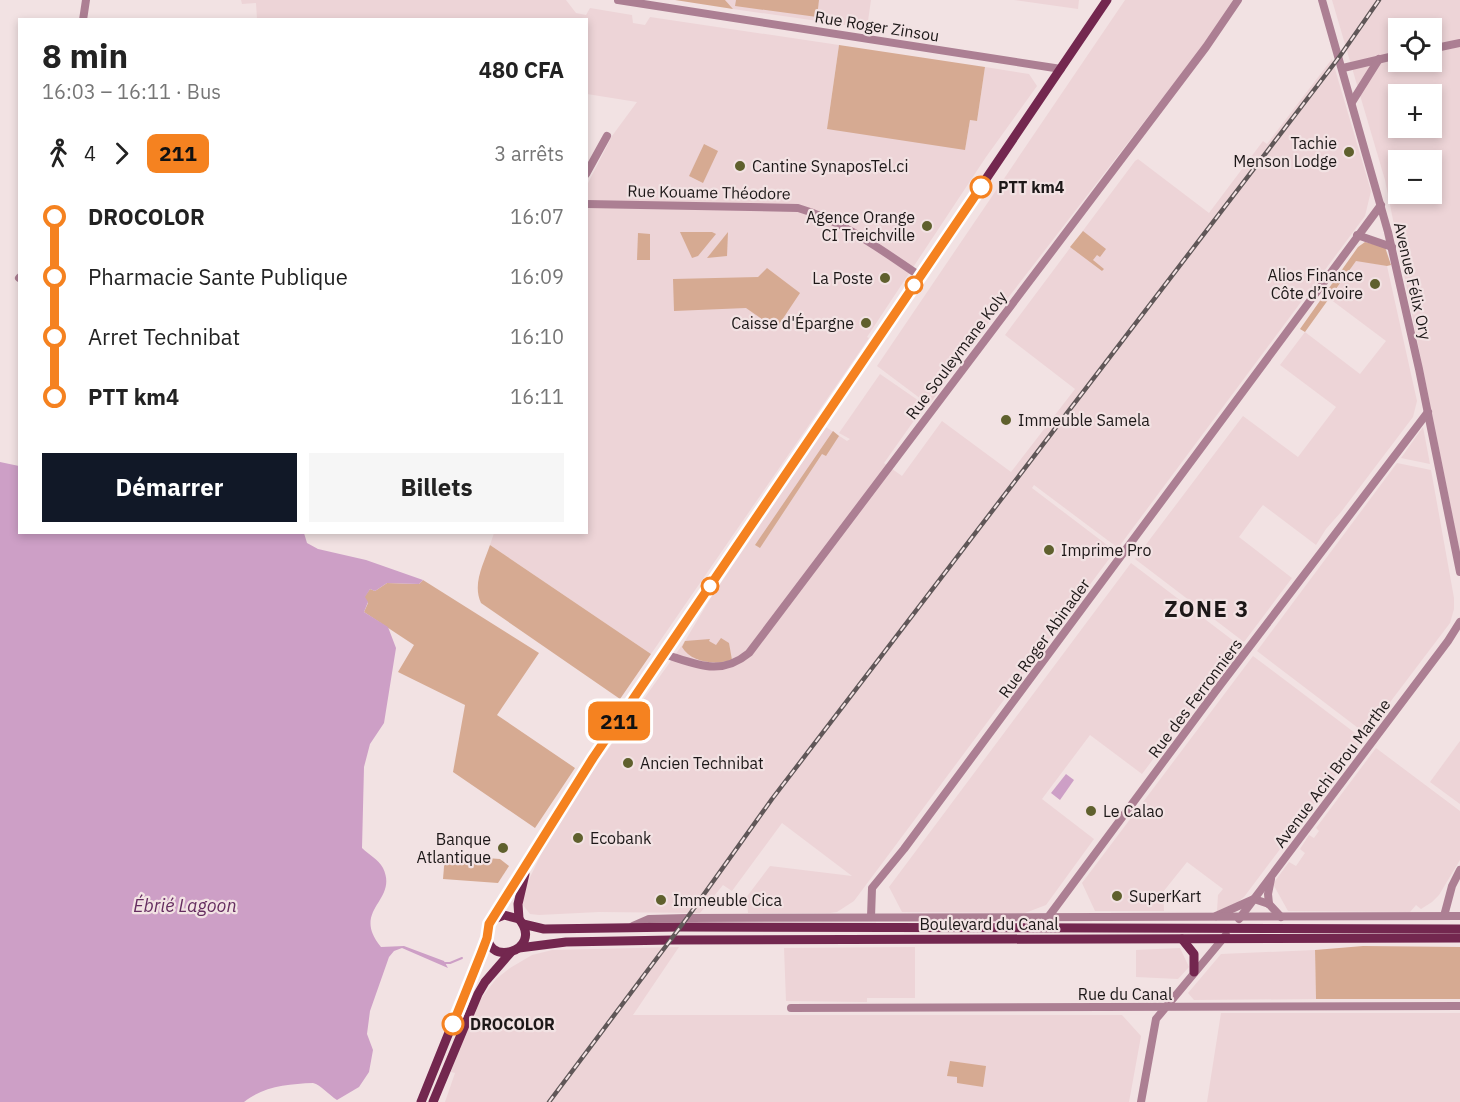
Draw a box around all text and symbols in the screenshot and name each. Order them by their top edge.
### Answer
street label: Rue Roger Zinsou [813,6,941,46]
map controls [1388,18,1442,204]
button: locate [1388,18,1442,72]
text: 8 min [42,34,128,77]
text: 480 CFA [479,55,564,84]
text: 16:03 – 16:11 · Bus [42,78,221,105]
button: + [1388,84,1442,138]
place label: Tachie Menson Lodge [1233,133,1337,171]
icon: walk [42,137,75,170]
icon: forward [105,137,138,170]
text: 211 [159,139,197,167]
text: 4 [84,140,96,167]
text: 3 arrêts [494,140,564,167]
marker: Tachie Menson Lodge [1342,145,1356,159]
button: − [1388,150,1442,204]
place label: Cantine SynaposTel.ci [752,156,908,176]
marker: Cantine SynaposTel.ci [733,159,747,173]
marker: PTT km4 [970,176,992,198]
place label: PTT km4 [998,177,1065,197]
street label: Rue Kouame Théodore [627,181,791,203]
text: DROCOLOR [88,202,205,231]
text: 16:07 [510,203,564,230]
place label: Agence Orange CI Treichville [806,207,915,245]
marker: Agence Orange CI Treichville [920,219,934,233]
street label: Avenue Félix Ory [1390,220,1436,342]
text: Pharmacie Sante Publique [88,262,348,291]
text: 16:09 [510,263,564,290]
place label: Alios Finance Côte d’Ivoire [1267,265,1363,303]
place label: La Poste [812,268,873,288]
marker: La Poste [878,271,892,285]
unlabelled marker [905,276,923,294]
marker: Alios Finance Côte d’Ivoire [1368,277,1382,291]
street label: Rue Souleymane Koly [901,287,1011,423]
place label: Caisse d'Épargne [731,312,854,333]
marker: Caisse d'Épargne [859,316,873,330]
text: Arret Technibat [88,322,240,351]
text: 16:10 [510,323,564,350]
text: PTT km4 [88,382,179,411]
text: 16:11 [510,383,564,410]
place label: Immeuble Samela [1018,410,1150,430]
marker: Immeuble Samela [999,413,1013,427]
button: Démarrer [42,453,297,522]
button: Billets [309,453,564,522]
place label: Imprime Pro [1061,540,1151,560]
marker: Imprime Pro [1042,543,1056,557]
street label: Rue Roger Abinader [994,574,1094,702]
unlabelled marker [701,577,719,595]
district label: ZONE 3 [1164,594,1250,623]
street label: Rue des Ferronniers [1144,634,1246,762]
street label: Avenue Achi Brou Marthe [1269,694,1395,851]
line badge: 211 [584,702,654,740]
text: 211 [600,707,638,735]
place label: Ancien Technibat [640,753,764,773]
marker: Ancien Technibat [621,756,635,770]
place label: Le Calao [1103,801,1164,821]
marker: Le Calao [1084,804,1098,818]
place label: Ecobank [590,828,652,848]
place label: Banque Atlantique [416,829,491,867]
marker: Ecobank [571,831,585,845]
marker: Banque Atlantique [496,841,510,855]
place label: SuperKart [1129,886,1201,906]
marker: SuperKart [1110,889,1124,903]
place label: Immeuble Cica [673,890,782,910]
marker: Immeuble Cica [654,893,668,907]
water label: Ébrié Lagoon [133,894,237,917]
street label: Boulevard du Canal [919,914,1059,934]
street label: Rue du Canal [1078,984,1172,1004]
marker: DROCOLOR [442,1013,464,1035]
place label: DROCOLOR [470,1014,555,1034]

